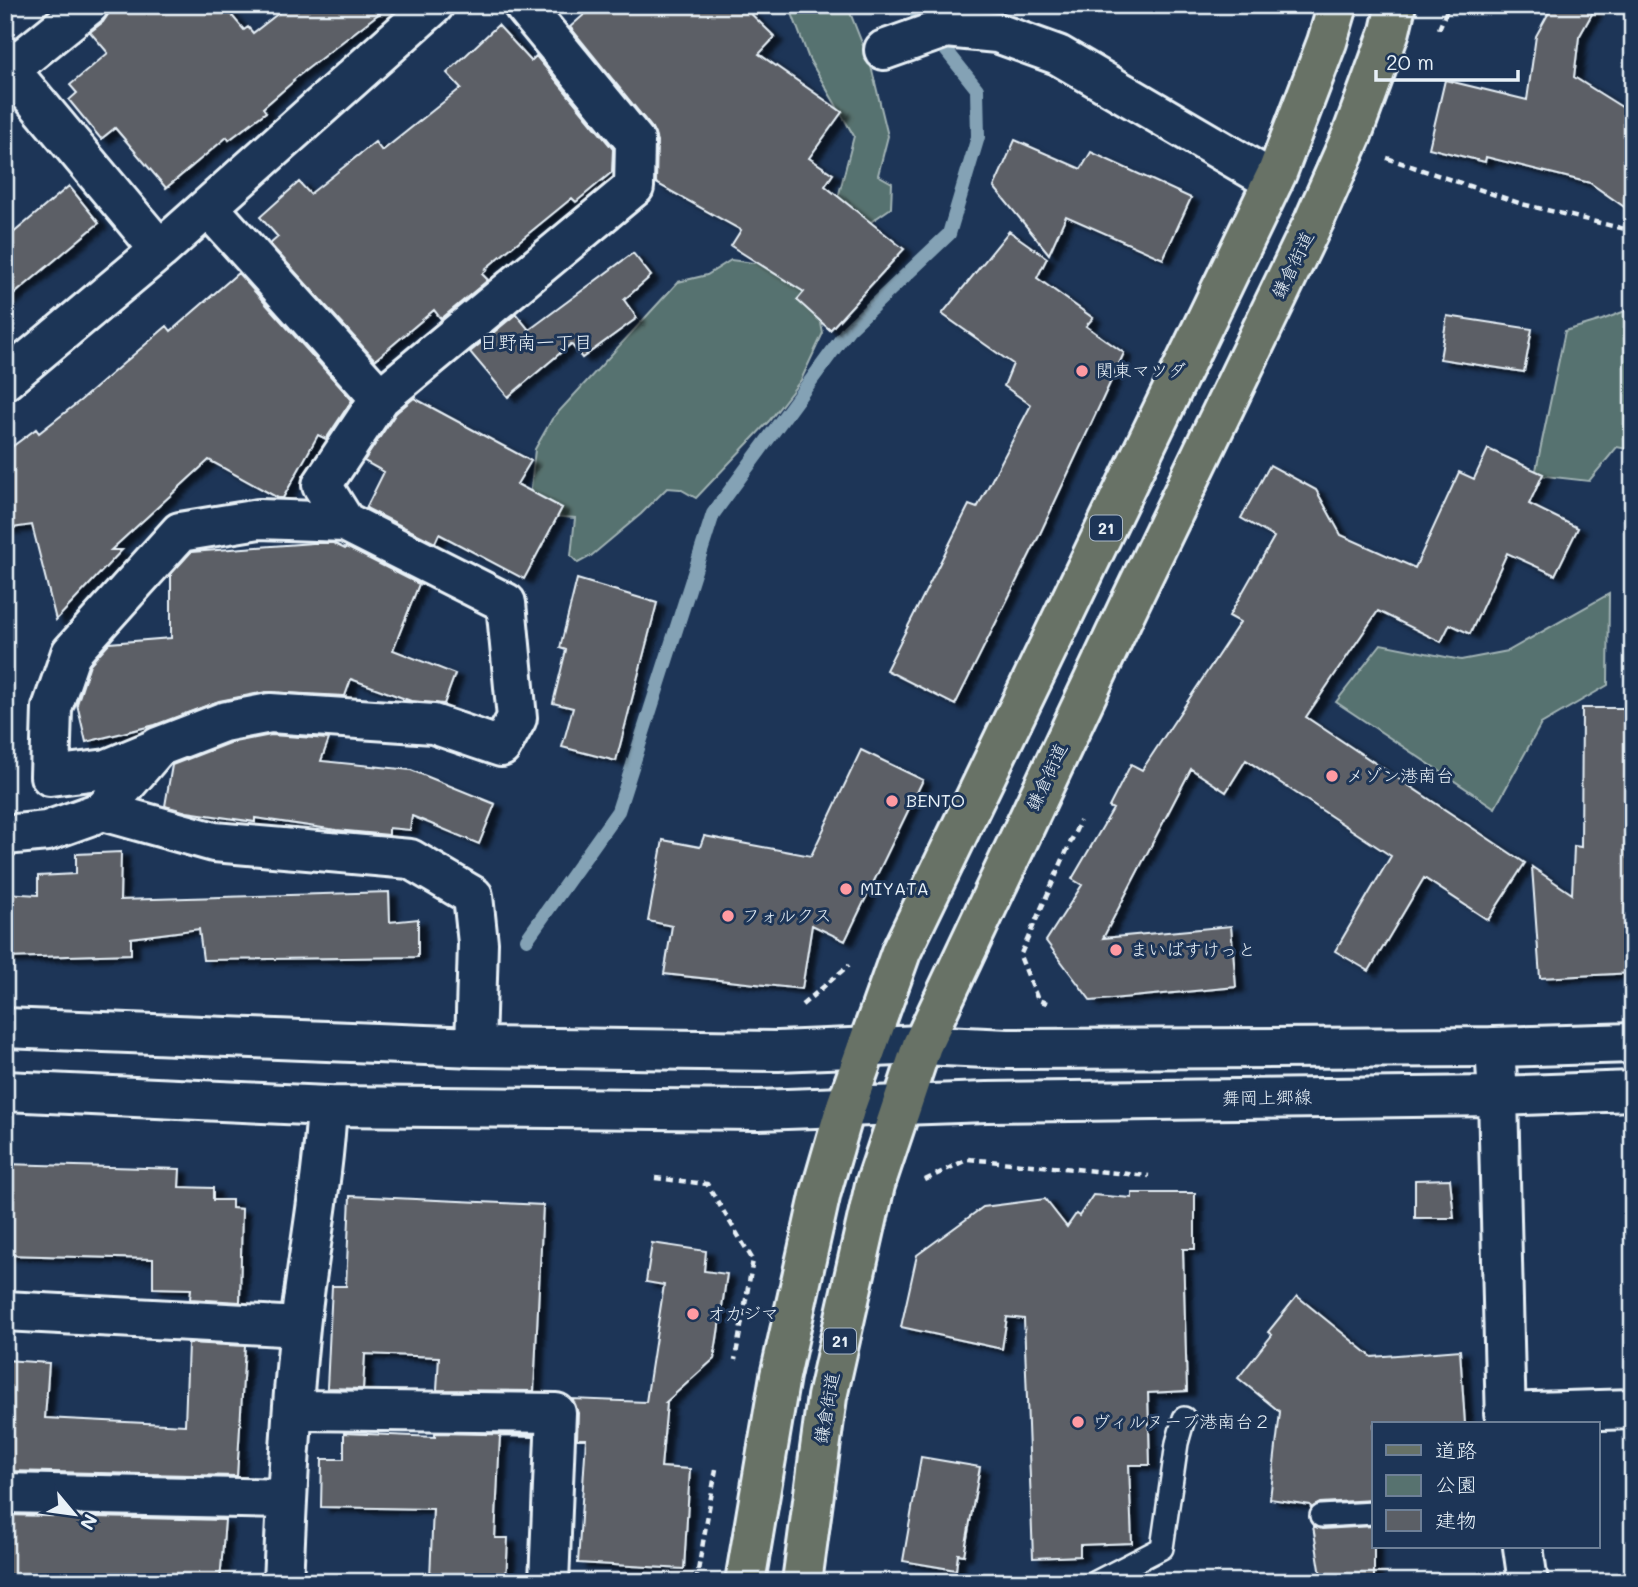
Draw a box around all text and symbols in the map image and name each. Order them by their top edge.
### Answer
scale bar [1376,38,1517,82]
text: 20 m [1386,48,1434,75]
street label: 鎌倉街道 [1266,227,1319,302]
district label: 日野南一丁目 [479,329,593,354]
place label: 関東マツダ [1096,358,1186,382]
marker: 関東マツダ [1074,363,1090,379]
road number: 21 [1090,516,1122,540]
street label: 鎌倉街道 [1020,739,1072,814]
place label: メゾン港南台 [1346,763,1454,787]
marker: メゾン港南台 [1324,768,1340,784]
place label: BENTO [906,788,965,812]
marker: BENTO [884,793,900,809]
place label: MIYATA [860,876,929,900]
marker: MIYATA [838,881,854,897]
place label: フォルクス [742,903,832,927]
marker: フォルクス [720,908,736,924]
place label: まいばすけっと [1130,937,1256,961]
marker: まいばすけっと [1108,942,1124,958]
street label: 舞岡上郷線 [1222,1084,1312,1110]
place label: オカジマ [707,1301,779,1325]
marker: オカジマ [685,1306,701,1322]
road number: 21 [824,1329,856,1354]
street label: 鎌倉街道 [808,1370,844,1445]
place label: ヴィルヌーブ港南台２ [1092,1409,1271,1433]
marker: ヴィルヌーブ港南台２ [1070,1414,1086,1430]
legend [1372,1422,1600,1548]
text: 道路 [1435,1436,1477,1463]
text: 公園 [1435,1470,1477,1497]
north arrow [38,1478,108,1548]
text: 建物 [1435,1506,1477,1533]
text: N [75,1510,104,1535]

